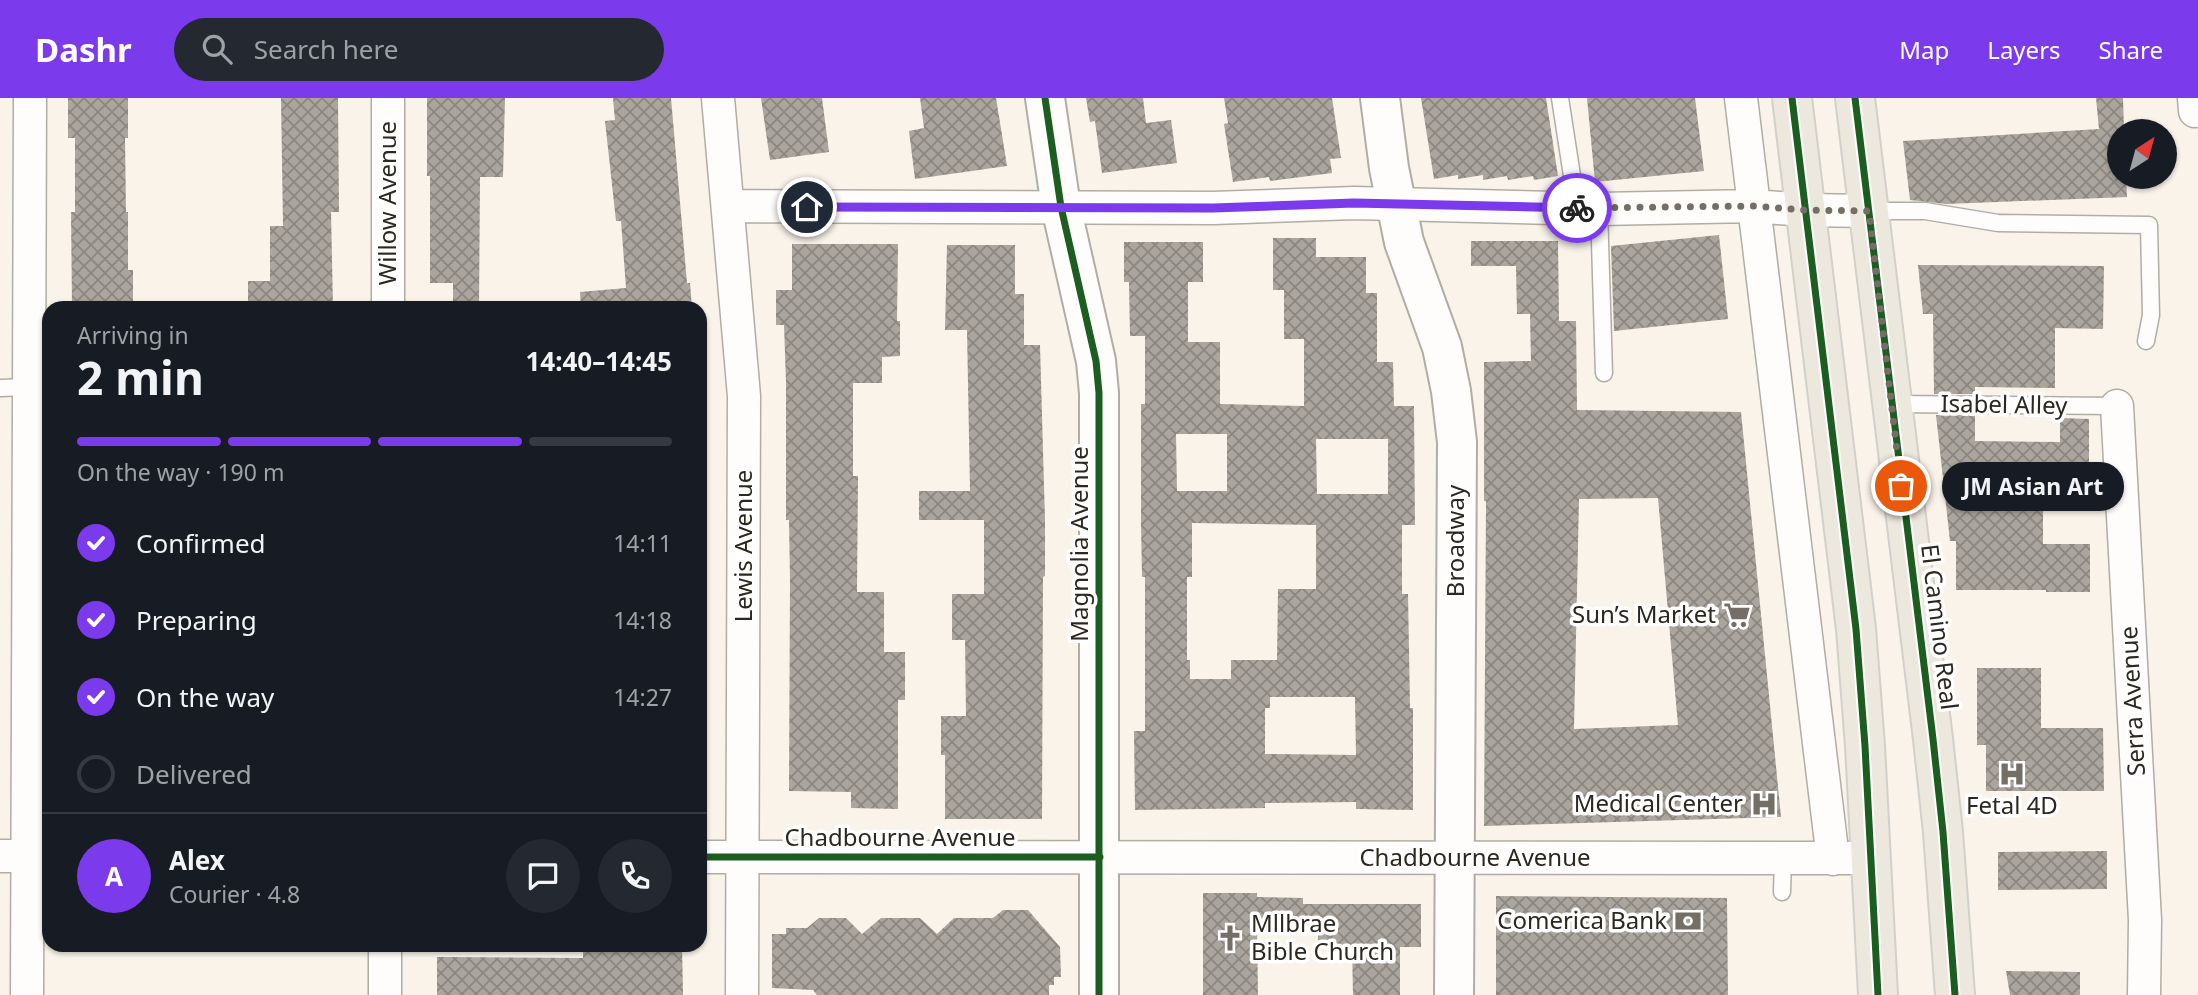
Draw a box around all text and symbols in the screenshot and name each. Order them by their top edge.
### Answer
search box [174,18,664,81]
text: Dashr [35,27,132,72]
icon: search [198,30,236,68]
text: Search here [254,31,398,67]
text: Map [1899,33,1949,66]
text: Layers [1987,33,2061,66]
text: Share [2099,33,2163,66]
north arrow [2107,119,2177,189]
map controls [2107,119,2177,189]
street label: Willow Avenue [370,121,403,285]
courier [1542,173,1612,243]
pin [777,177,837,237]
icon: home [788,188,826,226]
icon: bike [1558,189,1596,227]
text: Arriving in [77,319,189,351]
text: 14:40–14:45 [525,343,672,379]
text: 2 min [77,346,204,408]
street label: Isabel Alley [1940,386,2068,421]
street label: Magnolia Avenue [1062,446,1095,642]
text: On the way · 190 m [77,456,284,488]
pin [1871,456,1931,516]
callout: JM Asian Art [1943,462,2125,510]
icon: bag [1882,467,1920,505]
street label: Lewis Avenue [726,470,759,622]
text: JM Asian Art [1963,470,2103,502]
street label: Broadway [1438,484,1471,597]
icon: check [77,524,115,562]
text: Confirmed [136,525,266,561]
text: 14:11 [613,527,672,559]
street label: El Camino Real [1914,542,1967,712]
place label: Sun’s Market [1572,597,1716,630]
supermarket icon: Sun’s Market [1722,600,1752,630]
icon: check [77,601,115,639]
text: Preparing [136,602,257,638]
text: 14:18 [613,604,672,636]
street label: Serra Avenue [2111,625,2152,777]
icon: check [77,678,115,716]
text: On the way [136,679,274,715]
text: 14:27 [613,681,672,713]
text: Delivered [136,756,252,792]
hospital icon: Fetal 4D [1997,759,2027,789]
place label: Medical Center [1574,786,1743,819]
place label: Fetal 4D [1966,788,2058,821]
hospital icon: Medical Center [1749,789,1779,819]
street label: Chadbourne Avenue [784,820,1016,853]
button: chat [506,839,580,913]
button: phone [598,839,672,913]
street label: Chadbourne Avenue [1359,840,1591,873]
text: Alex [169,842,225,878]
text: A [105,858,123,894]
text: Courier · 4.8 [169,878,300,910]
place label: Comerica Bank [1497,903,1667,936]
place label: Mllbrae Bible Church [1251,906,1394,967]
bank icon: Comerica Bank [1673,906,1703,936]
church icon: Mllbrae Bible Church [1215,923,1245,953]

